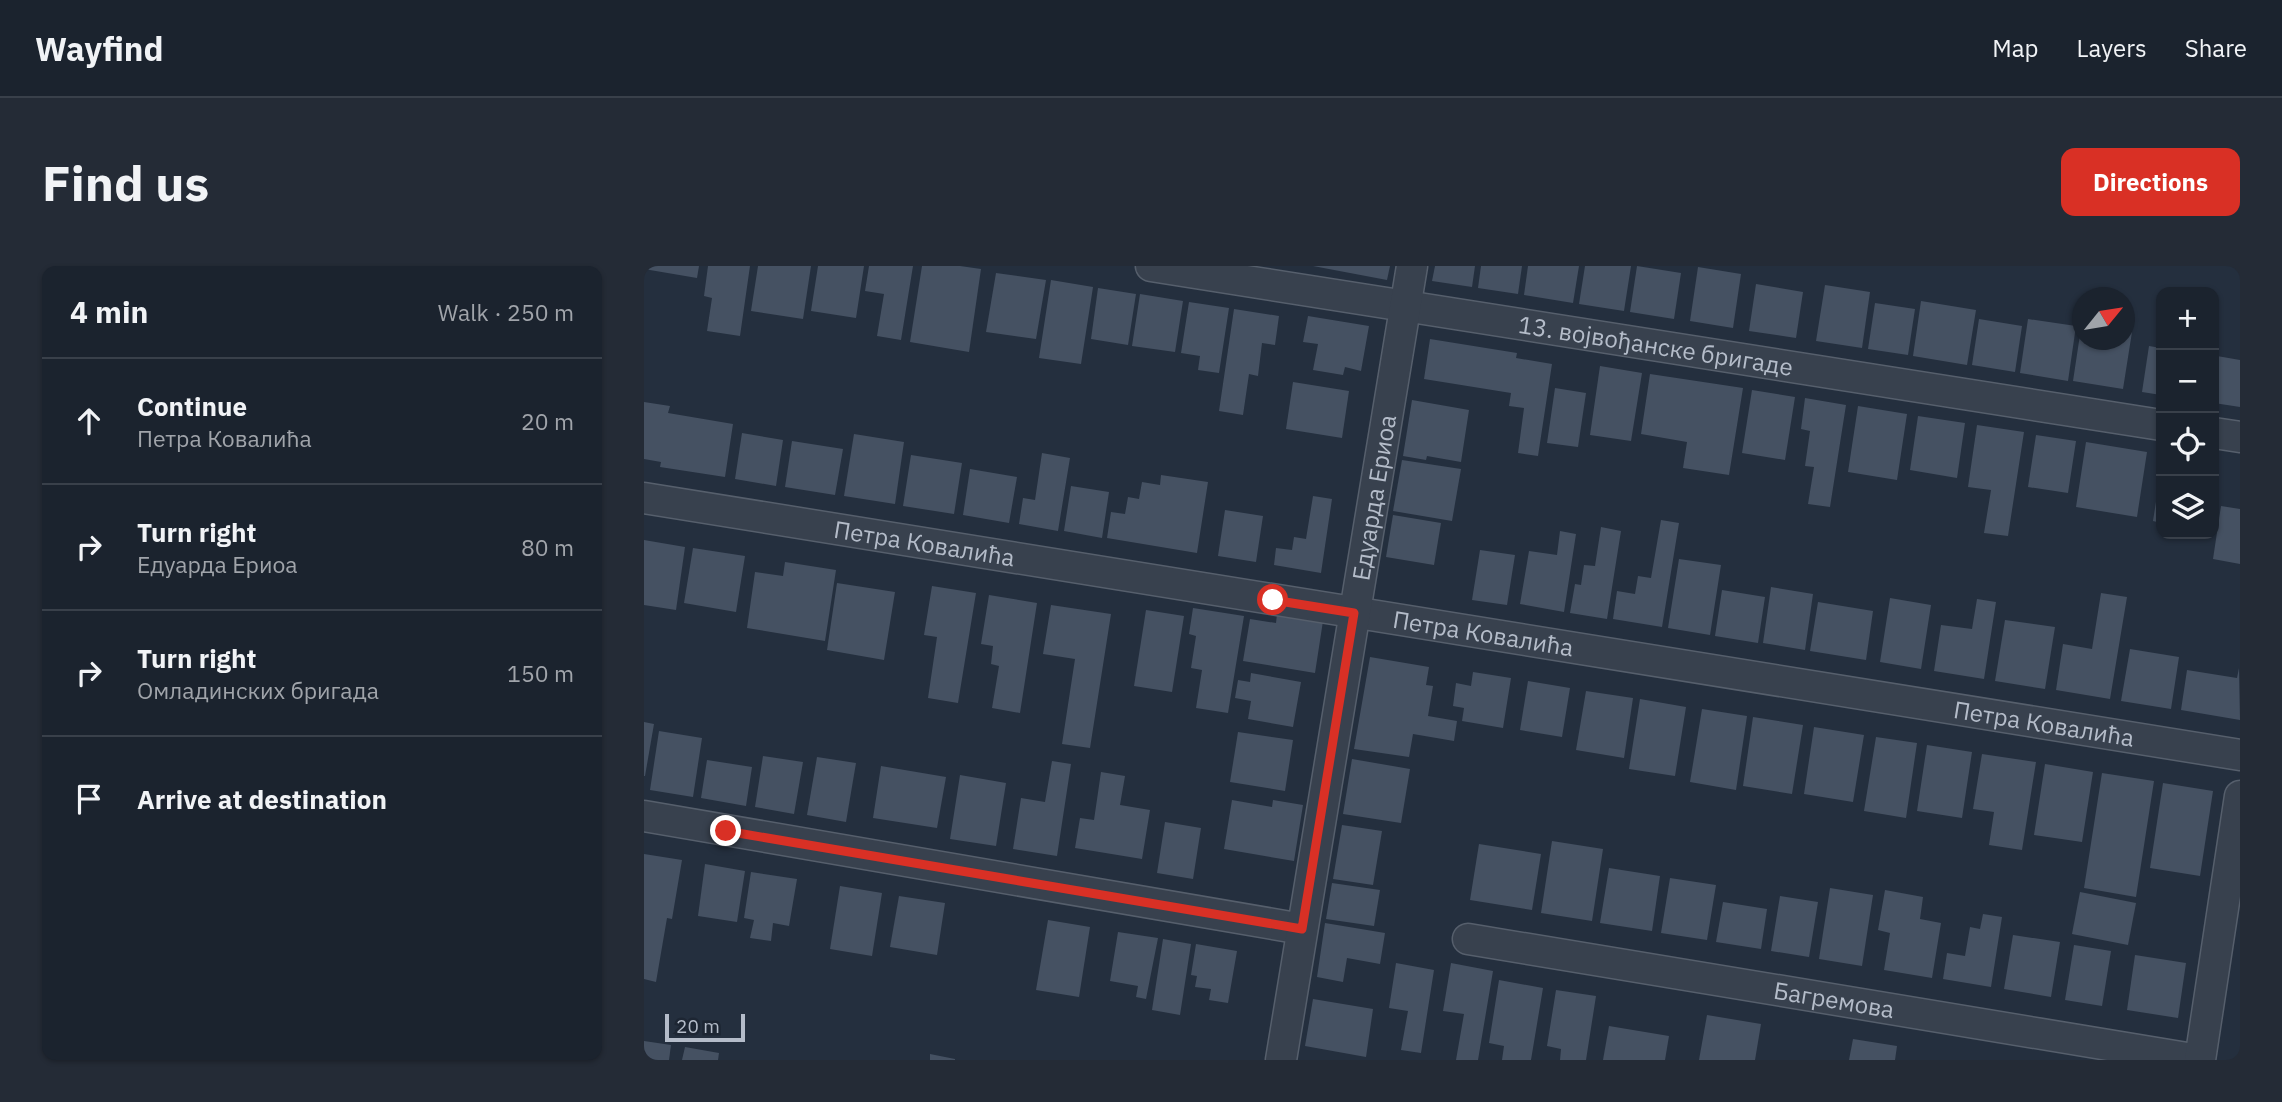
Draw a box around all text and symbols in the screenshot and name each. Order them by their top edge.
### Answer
text: Wayfind [35,27,164,70]
text: Map [1992,32,2039,64]
text: Layers [2077,32,2147,64]
text: Share [2185,32,2247,64]
button: Directions [2061,148,2240,216]
text: Find us [42,151,209,214]
north arrow [2072,287,2135,350]
map controls [2156,287,2219,539]
button: + [2156,287,2219,350]
text: 4 min [70,292,148,331]
text: Walk · 250 m [438,297,574,327]
street label: 13. војвођанске бригаде [1516,308,1795,383]
button: − [2156,350,2219,413]
text: Continue [137,389,247,423]
icon: ahead [70,402,108,440]
text: 20 m [521,406,574,436]
street label: Едуарда Ериоа [1344,412,1403,583]
button: locate [2156,413,2219,476]
text: Петра Ковалића [137,423,312,453]
button: layers [2156,476,2219,539]
street label: Петра Ковалића [832,513,1017,573]
text: Turn right [137,515,256,549]
icon: right [70,528,108,566]
text: 80 m [521,532,574,562]
text: Едуарда Ериоа [137,549,298,579]
route start [1257,584,1288,615]
street label: Петра Ковалића [1391,603,1576,663]
text: Turn right [137,641,256,675]
icon: right [70,654,108,692]
text: 150 m [507,658,574,688]
text: Омладинских бригада [137,675,379,705]
street label: Петра Ковалића [1951,693,2137,754]
icon: arrive [70,780,108,818]
text: Arrive at destination [137,782,387,816]
route end [710,815,741,846]
street label: Багремова [1771,974,1897,1025]
scale bar [665,1011,746,1043]
text: 20 m [676,1014,720,1038]

